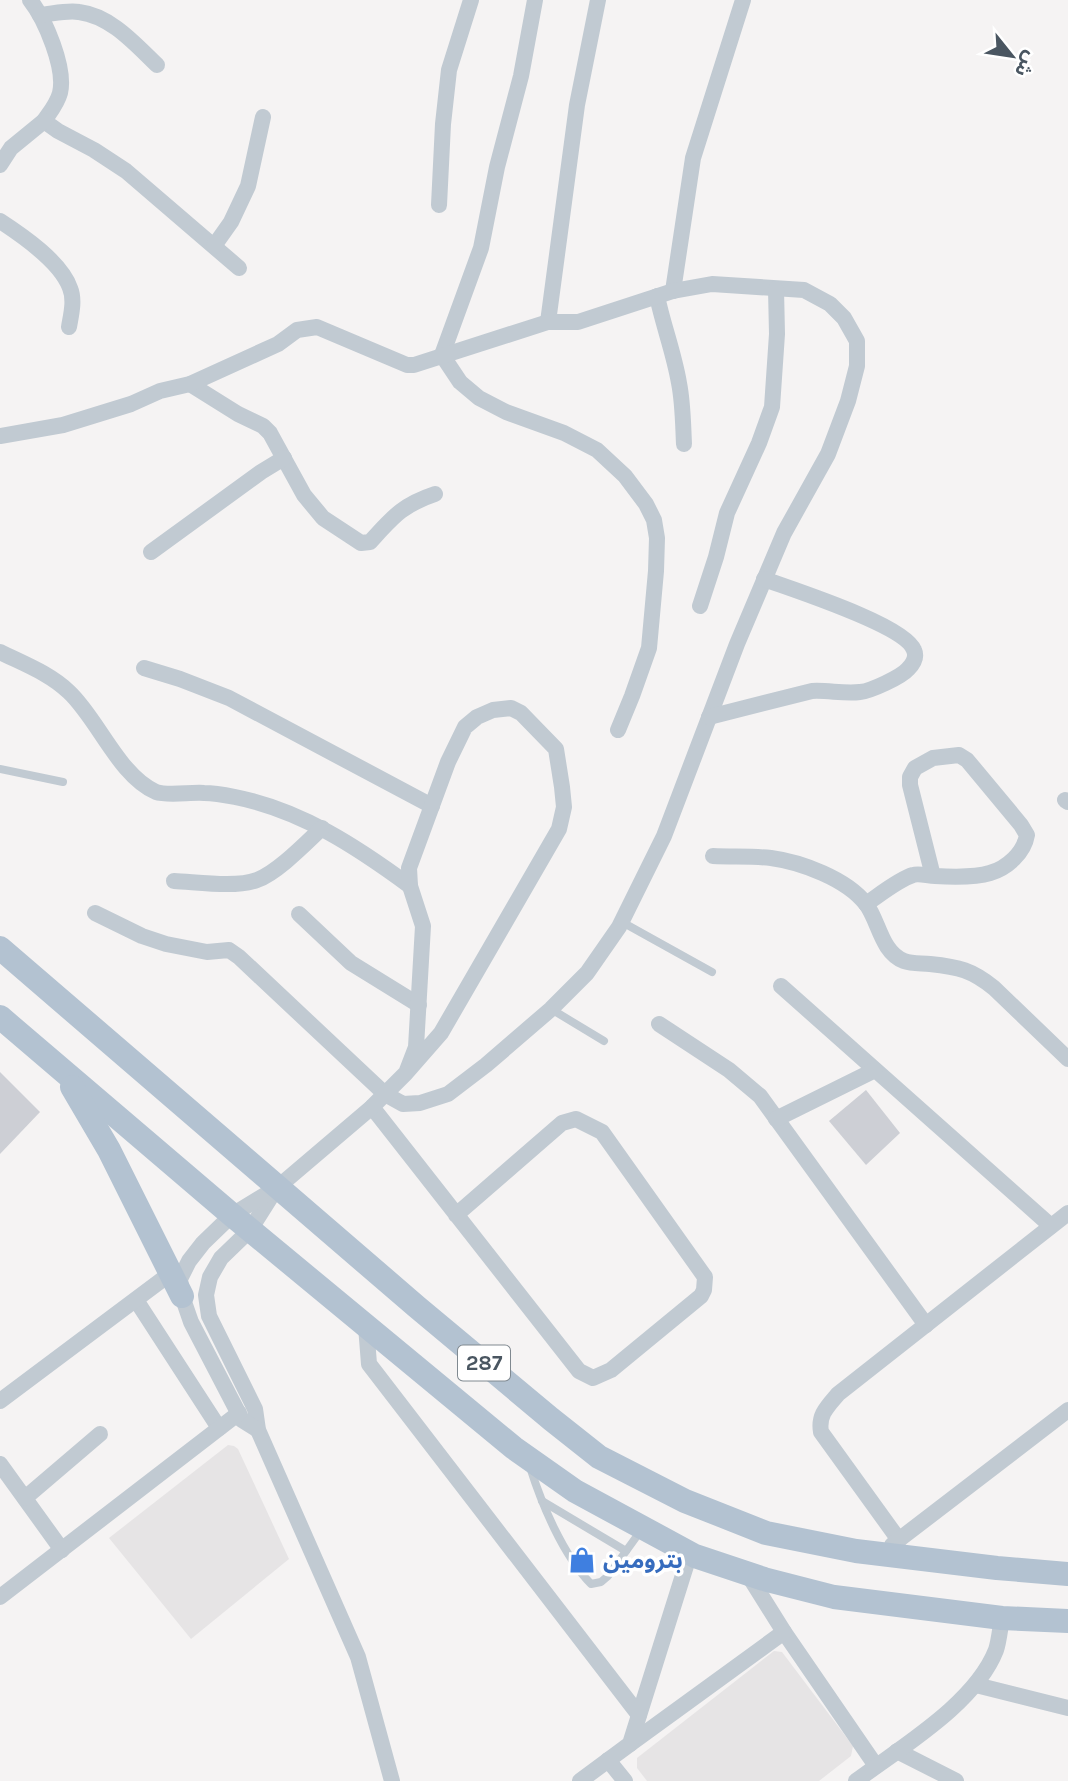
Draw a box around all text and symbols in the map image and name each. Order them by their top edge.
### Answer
north arrow [977,21,1047,91]
text: ش [1010,47,1042,81]
road number: 287 [458,1346,510,1380]
shop icon: بترومين [567,1545,597,1575]
place label: بترومين [603,1547,683,1574]

